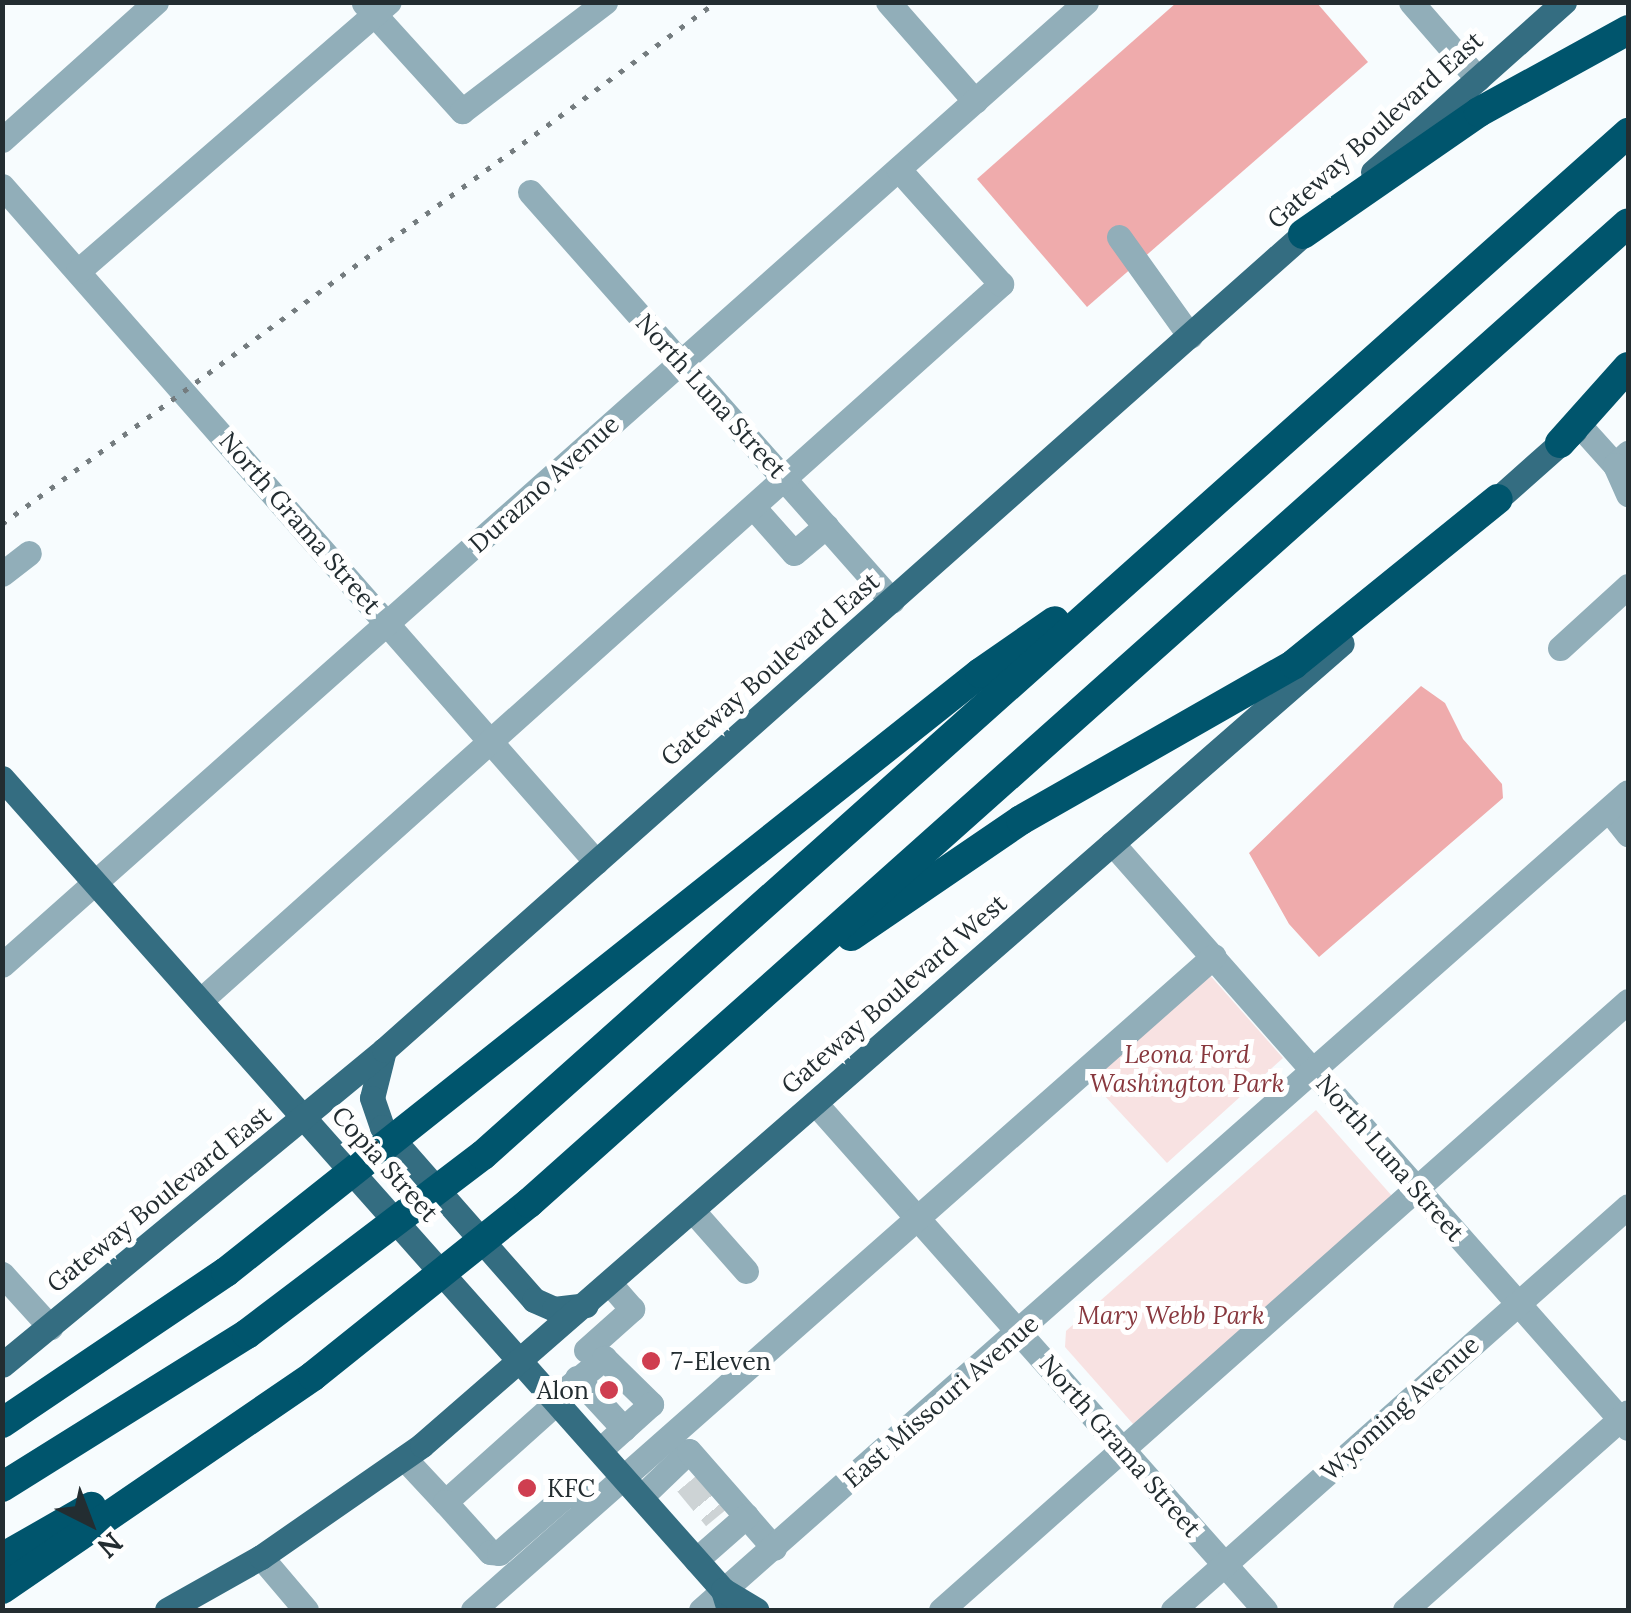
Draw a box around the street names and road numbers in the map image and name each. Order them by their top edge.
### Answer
street label: Gateway Boulevard East [1261,25,1489,235]
street label: North Luna Street [629,308,793,484]
street label: Durazno Avenue [463,409,625,559]
street label: North Grama Street [213,426,387,620]
street label: Gateway Boulevard East [655,566,885,772]
street label: Gateway Boulevard West [775,888,1013,1100]
street label: North Luna Street [1310,1069,1470,1247]
street label: Gateway Boulevard East [41,1099,277,1299]
street label: Copia Street [326,1100,444,1228]
street label: East Missouri Avenue [837,1308,1045,1494]
street label: Wyoming Avenue [1315,1329,1485,1487]
street label: North Grama Street [1033,1349,1207,1543]

